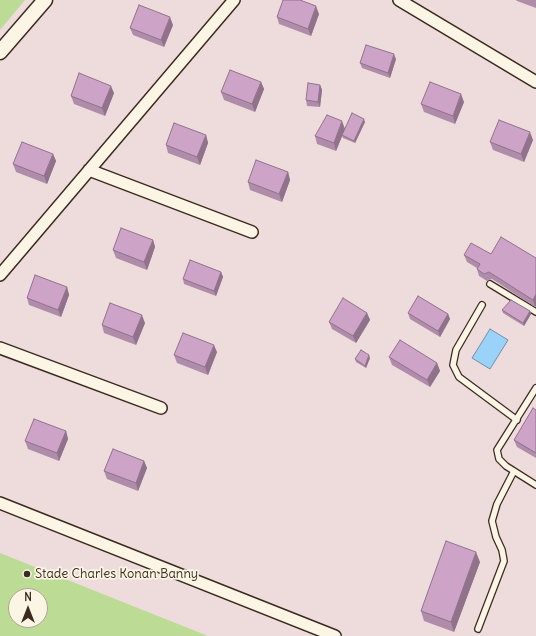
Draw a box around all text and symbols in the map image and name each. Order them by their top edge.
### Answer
place label: Stade Charles Konan Banny [35,566,198,582]
marker: Stade Charles Konan Banny [22,569,32,579]
north arrow [8,588,48,628]
text: N [24,590,32,604]

